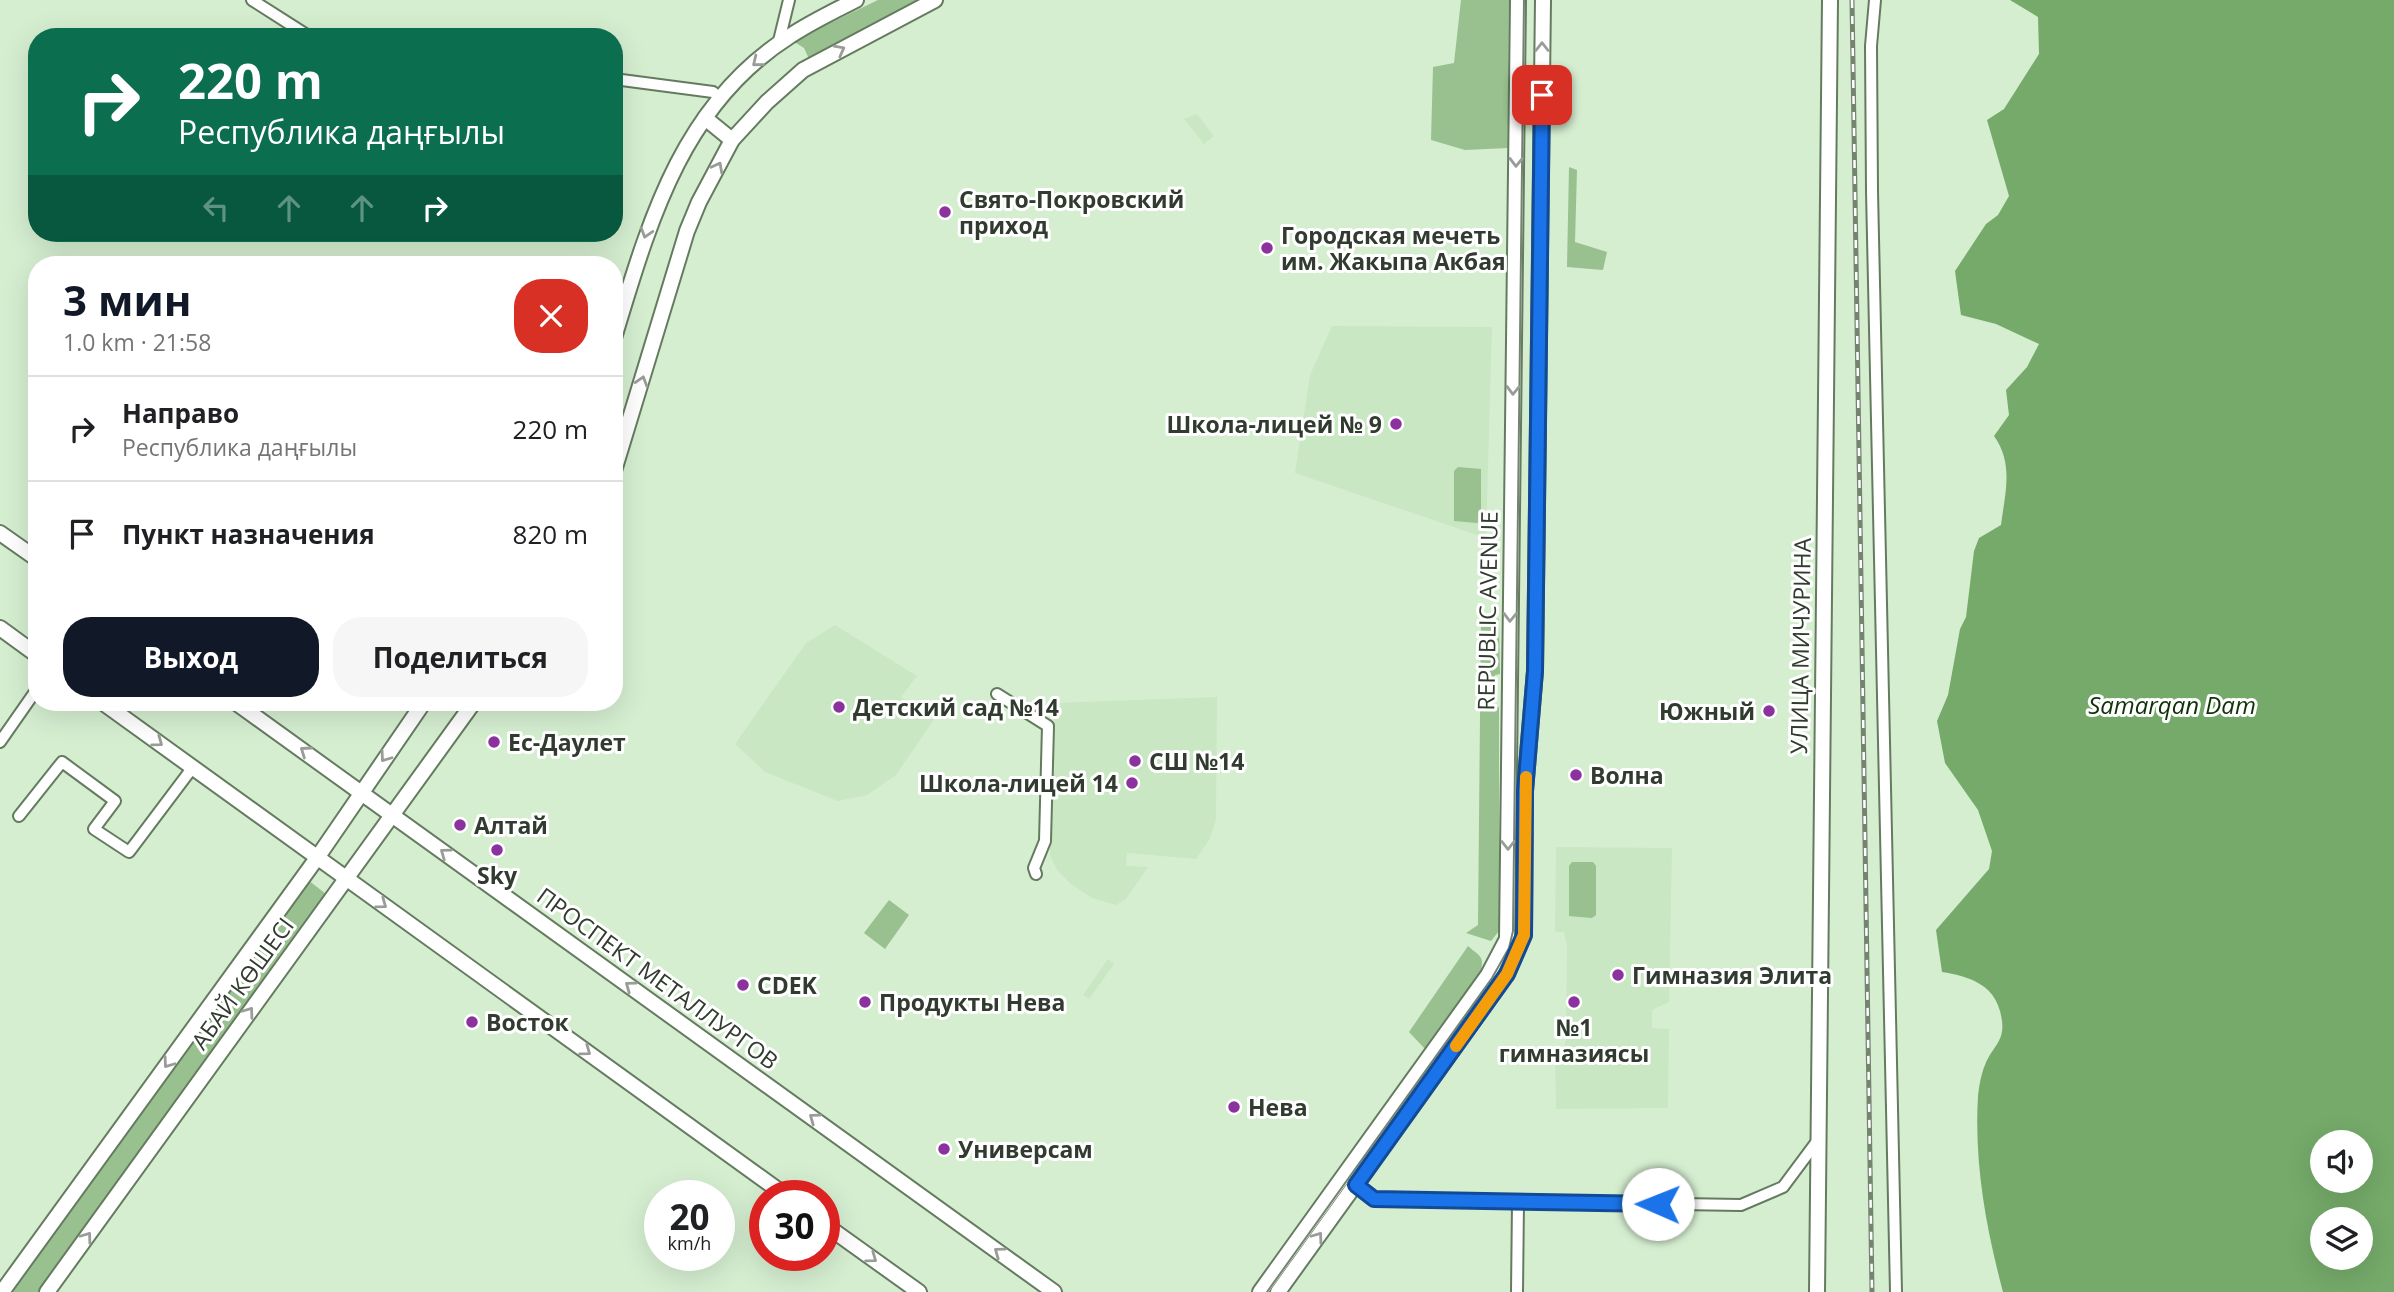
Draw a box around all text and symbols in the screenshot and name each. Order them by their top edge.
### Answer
one-way arrow [1534,42,1550,52]
one-way arrow [833,45,845,58]
text: 220 m [178,47,323,113]
one-way arrow [752,54,765,66]
icon: right [63,56,154,147]
pin [1512,65,1572,125]
icon: arrive [1523,76,1561,114]
text: Республика даңғылы [178,110,505,153]
one-way arrow [1508,157,1524,168]
one-way arrow [709,162,723,174]
place label: Свято-Покровский приход [959,183,1184,241]
icon: left [197,189,235,227]
icon: ahead [270,189,308,227]
icon: ahead [343,189,381,227]
icon: right [416,189,454,227]
marker: Свято-Покровский приход [937,204,953,220]
place label: Городская мечеть им. Жакыпа Акбая [1281,219,1506,277]
one-way arrow [640,227,655,239]
marker: Городская мечеть им. Жакыпа Акбая [1259,240,1275,256]
text: 3 мин [63,271,191,328]
button: close [514,279,588,353]
text: 1.0 km · 21:58 [63,326,211,358]
one-way arrow [634,375,649,387]
one-way arrow [1505,384,1520,395]
text: Направо [122,395,239,431]
place label: Школа-лицей № 9 [1166,408,1382,440]
icon: right [63,410,101,448]
text: 220 m [513,411,588,447]
marker: Школа-лицей № 9 [1388,416,1404,432]
text: Республика даңғылы [122,431,357,463]
street label: REPUBLIC AVENUE [1469,511,1505,711]
icon: arrive [63,515,101,553]
text: Пункт назначения [122,516,375,552]
text: 820 m [513,516,588,552]
street label: УЛИЦА МИЧУРИНА [1782,537,1818,754]
one-way arrow [1502,612,1517,623]
button: Выход [63,617,319,697]
button: Поделиться [333,617,588,697]
water label: Samarqan Dam [2088,688,2256,721]
place label: Детский сад №14 [853,691,1059,723]
place label: Южный [1659,695,1755,727]
marker: Детский сад №14 [831,699,847,715]
marker: Южный [1761,703,1777,719]
place label: Ес-Даулет [508,726,626,758]
one-way arrow [150,733,163,746]
marker: Ес-Даулет [486,734,502,750]
place label: СШ №14 [1149,745,1244,777]
one-way arrow [300,747,313,759]
one-way arrow [381,749,393,762]
marker: СШ №14 [1127,753,1143,769]
place label: Волна [1590,759,1664,791]
place label: Школа-лицей 14 [919,767,1118,799]
marker: Волна [1568,767,1584,783]
marker: Школа-лицей 14 [1124,775,1140,791]
place label: Алтай [474,809,548,841]
marker: Алтай [452,817,468,833]
one-way arrow [1500,840,1516,850]
marker: Sky [489,842,505,858]
one-way arrow [440,849,453,861]
place label: Sky [477,859,518,891]
street label: ПРОСПЕКТ МЕТАЛЛУРГОВ [531,880,785,1076]
one-way arrow [374,896,387,908]
street label: АБАЙ КӨШЕСІ [183,910,301,1056]
place label: Гимназия Элита [1632,959,1832,991]
marker: Гимназия Элита [1610,967,1626,983]
place label: CDEK [757,969,818,1001]
marker: CDEK [735,977,751,993]
one-way arrow [625,981,638,994]
place label: Продукты Нева [879,986,1065,1018]
marker: Продукты Нева [857,994,873,1010]
marker: №1 гимназиясы [1566,994,1582,1010]
place label: Восток [486,1006,569,1038]
one-way arrow [241,1007,253,1020]
place label: №1 гимназиясы [1499,1011,1649,1069]
marker: Восток [464,1014,480,1030]
one-way arrow [578,1043,591,1056]
one-way arrow [164,1055,176,1068]
place label: Нева [1248,1091,1308,1123]
marker: Нева [1226,1099,1242,1115]
one-way arrow [810,1114,822,1127]
map controls [2310,1130,2373,1270]
button: sound [2310,1130,2373,1193]
place label: Универсам [958,1133,1093,1165]
marker: Универсам [936,1141,952,1157]
position arrow [1621,1167,1695,1241]
speed limit sign: 30 [749,1180,840,1271]
text: 20 [669,1193,710,1240]
button: layers [2310,1207,2373,1270]
text: km/h [668,1231,711,1255]
one-way arrow [79,1232,91,1245]
one-way arrow [1310,1232,1323,1245]
one-way arrow [994,1248,1007,1260]
one-way arrow [864,1250,876,1262]

